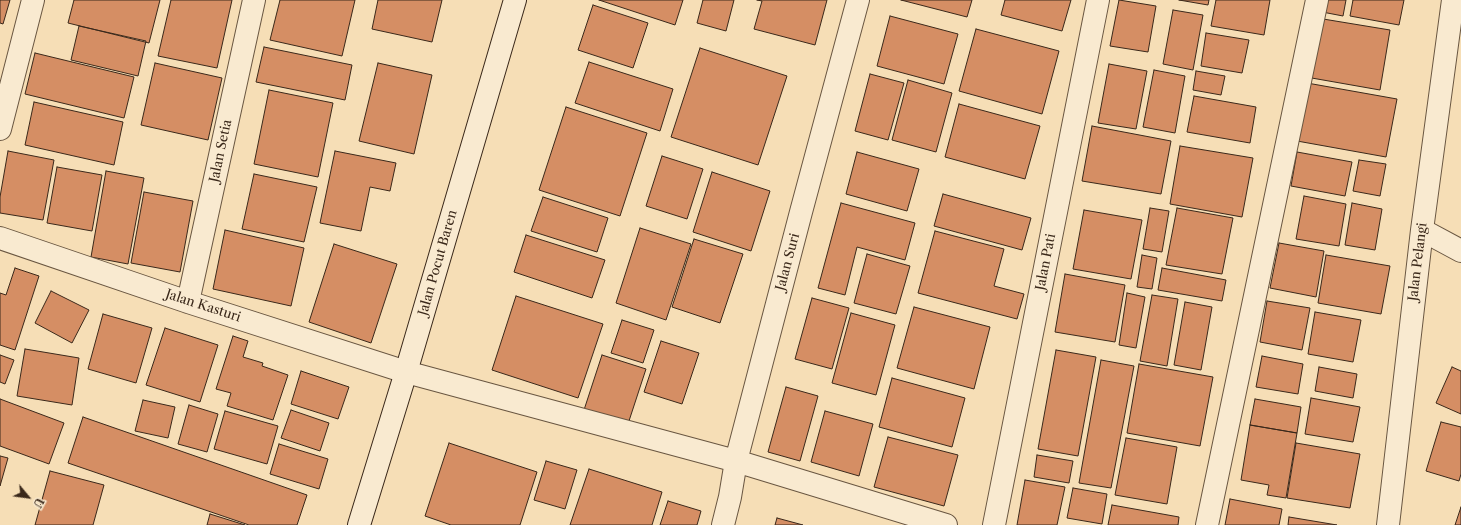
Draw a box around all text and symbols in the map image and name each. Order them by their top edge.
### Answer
street label: Jalan Setia [207,118,235,184]
street label: Jalan Pocut Baren [415,208,461,318]
street label: Jalan Pelangi [1405,222,1431,302]
street label: Jalan Suri [773,232,803,292]
street label: Jalan Pati [1033,232,1059,292]
street label: Jalan Kasturi [163,286,243,326]
north arrow [8,477,48,517]
text: U [30,496,47,510]

